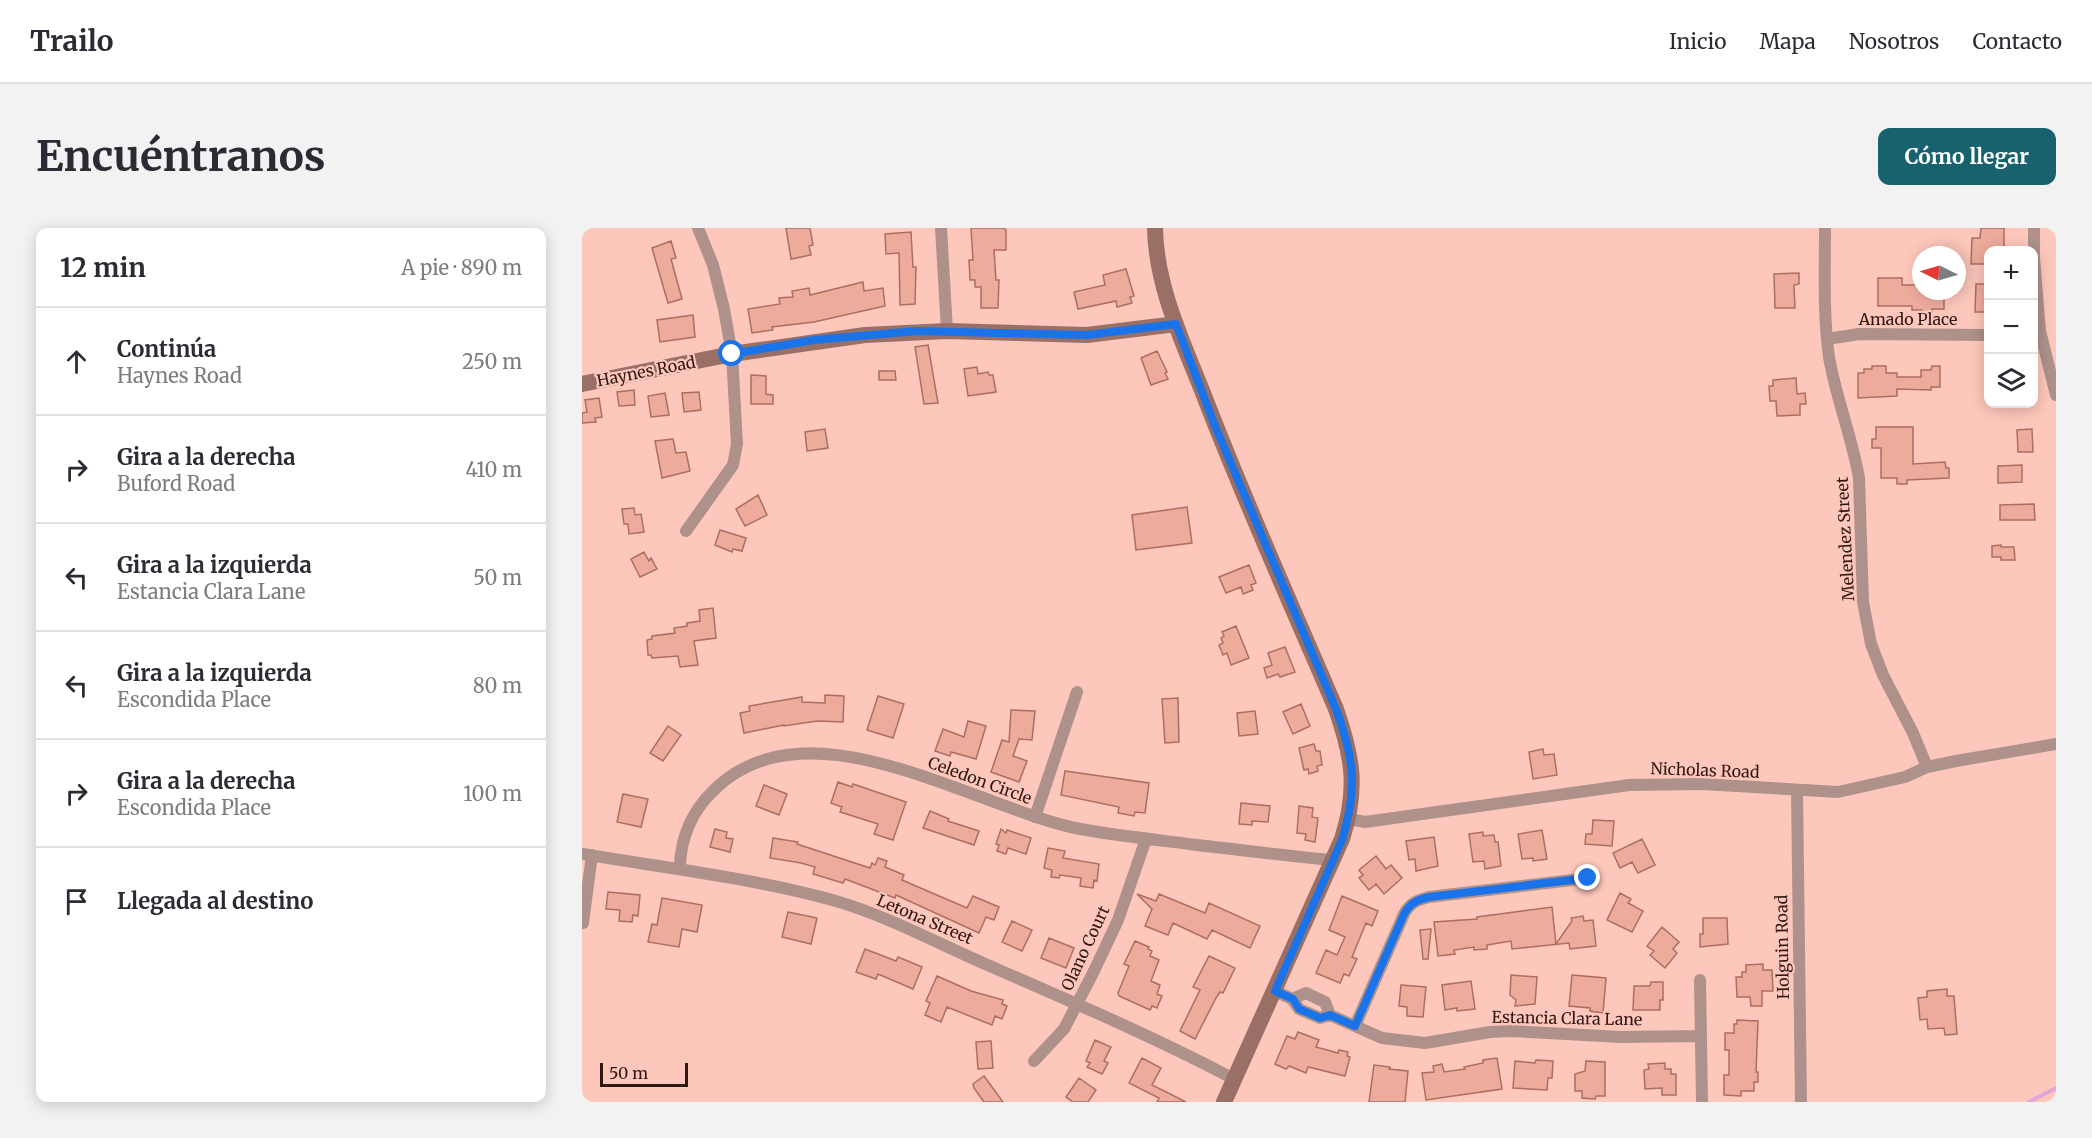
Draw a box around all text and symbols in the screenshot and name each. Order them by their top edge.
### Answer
text: Trailo [30,23,114,59]
text: Inicio [1669,28,1727,55]
text: Mapa [1760,28,1816,55]
text: Nosotros [1849,28,1939,55]
text: Contacto [1972,28,2062,55]
button: Cómo llegar [1878,128,2056,185]
text: Encuéntranos [36,130,325,182]
north arrow [1912,246,1966,300]
map controls [1984,246,2038,408]
button: + [1984,246,2038,300]
text: 12 min [60,251,146,284]
text: A pie · 890 m [401,255,522,280]
button: − [1984,300,2038,354]
street label: Amado Place [1858,309,1957,329]
text: Continúa [117,335,216,363]
route start [718,340,744,366]
icon: ahead [60,345,93,378]
text: 250 m [462,349,522,374]
street label: Haynes Road [595,352,697,390]
button: layers [1984,354,2038,408]
text: Haynes Road [117,363,242,388]
text: Gira a la derecha [117,443,295,471]
icon: right [60,453,93,486]
text: 410 m [465,457,522,482]
text: Buford Road [117,471,235,496]
street label: Melendez Street [1832,476,1858,602]
text: Gira a la izquierda [117,551,312,579]
icon: left [60,561,93,594]
text: 50 m [473,565,522,590]
text: Estancia Clara Lane [117,579,305,604]
text: Gira a la izquierda [117,659,312,687]
icon: left [60,669,93,702]
text: 80 m [473,673,522,698]
text: Escondida Place [117,687,271,712]
street label: Celedon Circle [925,752,1035,808]
street label: Nicholas Road [1650,758,1760,782]
text: Gira a la derecha [117,767,295,795]
icon: right [60,777,93,810]
text: 100 m [463,781,522,806]
text: Escondida Place [117,795,271,820]
route end [1574,864,1600,890]
icon: arrive [60,885,93,918]
text: Llegada al destino [117,887,313,915]
street label: Letona Street [874,890,977,949]
street label: Holguin Road [1771,894,1793,1000]
street label: Olano Court [1057,902,1114,994]
street label: Estancia Clara Lane [1492,1007,1642,1029]
scale bar [600,1060,688,1088]
text: 50 m [609,1063,648,1083]

